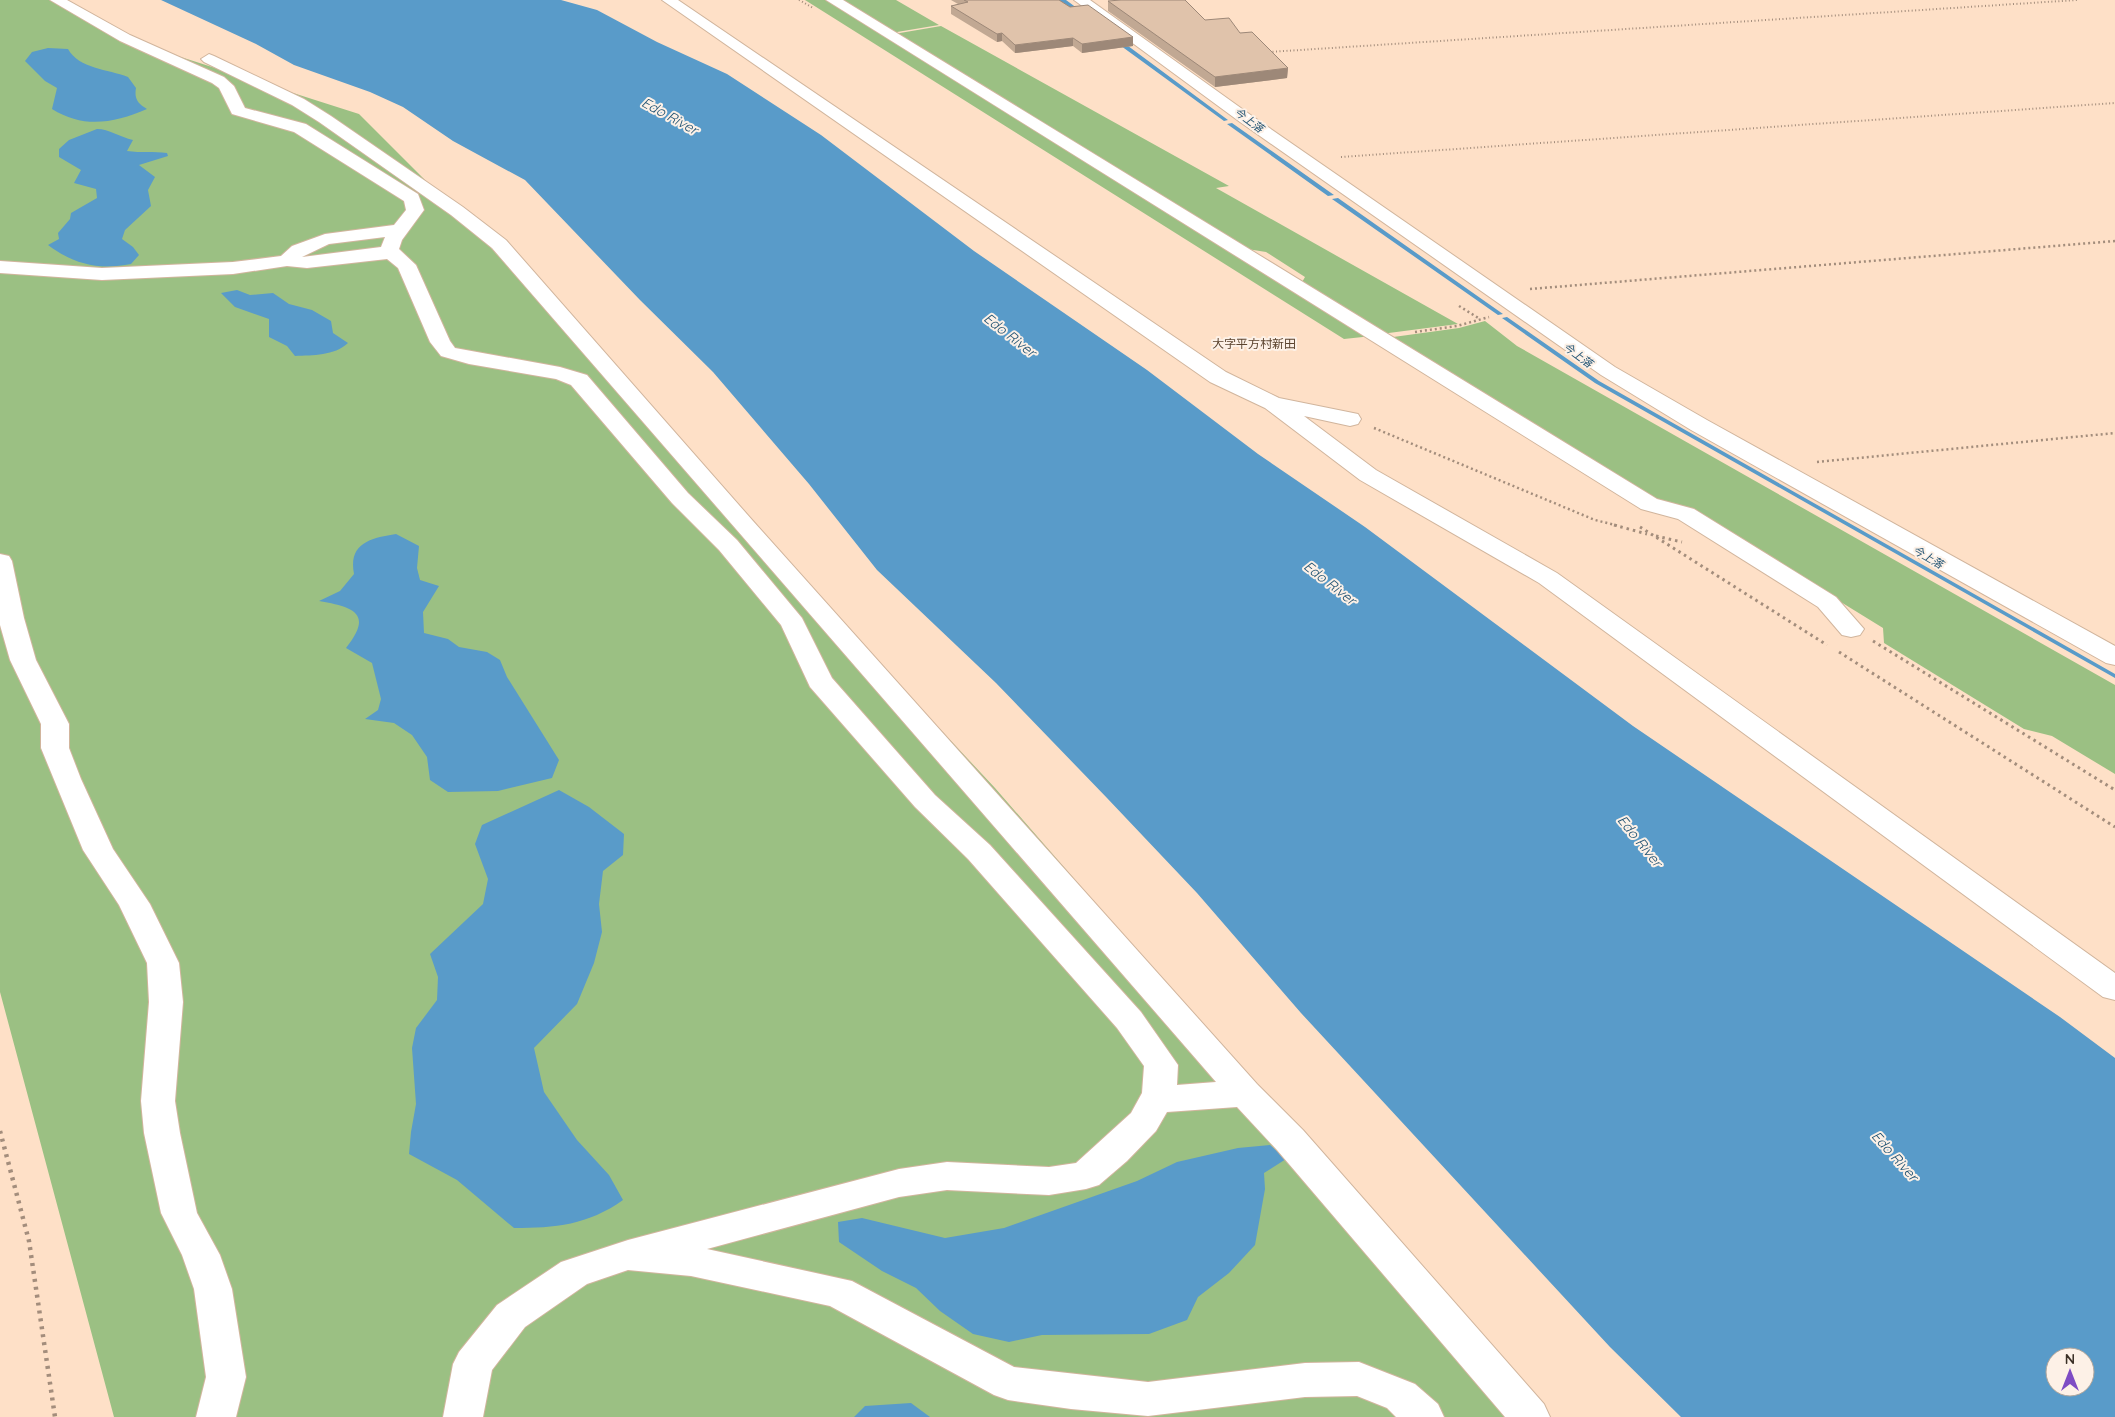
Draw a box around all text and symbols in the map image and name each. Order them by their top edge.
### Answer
water label: Edo River [639,93,703,140]
water label: 今上落 [1232,105,1268,137]
water label: Edo River [980,309,1041,362]
district label: 大字平方村新田 [1212,336,1296,351]
water label: 今上落 [1561,340,1597,372]
water label: 今上落 [1910,543,1948,572]
water label: Edo River [1300,557,1361,610]
water label: Edo River [1614,811,1667,872]
water label: Edo River [1868,1127,1923,1186]
north arrow [2045,1347,2095,1397]
text: N [2065,1350,2075,1368]

